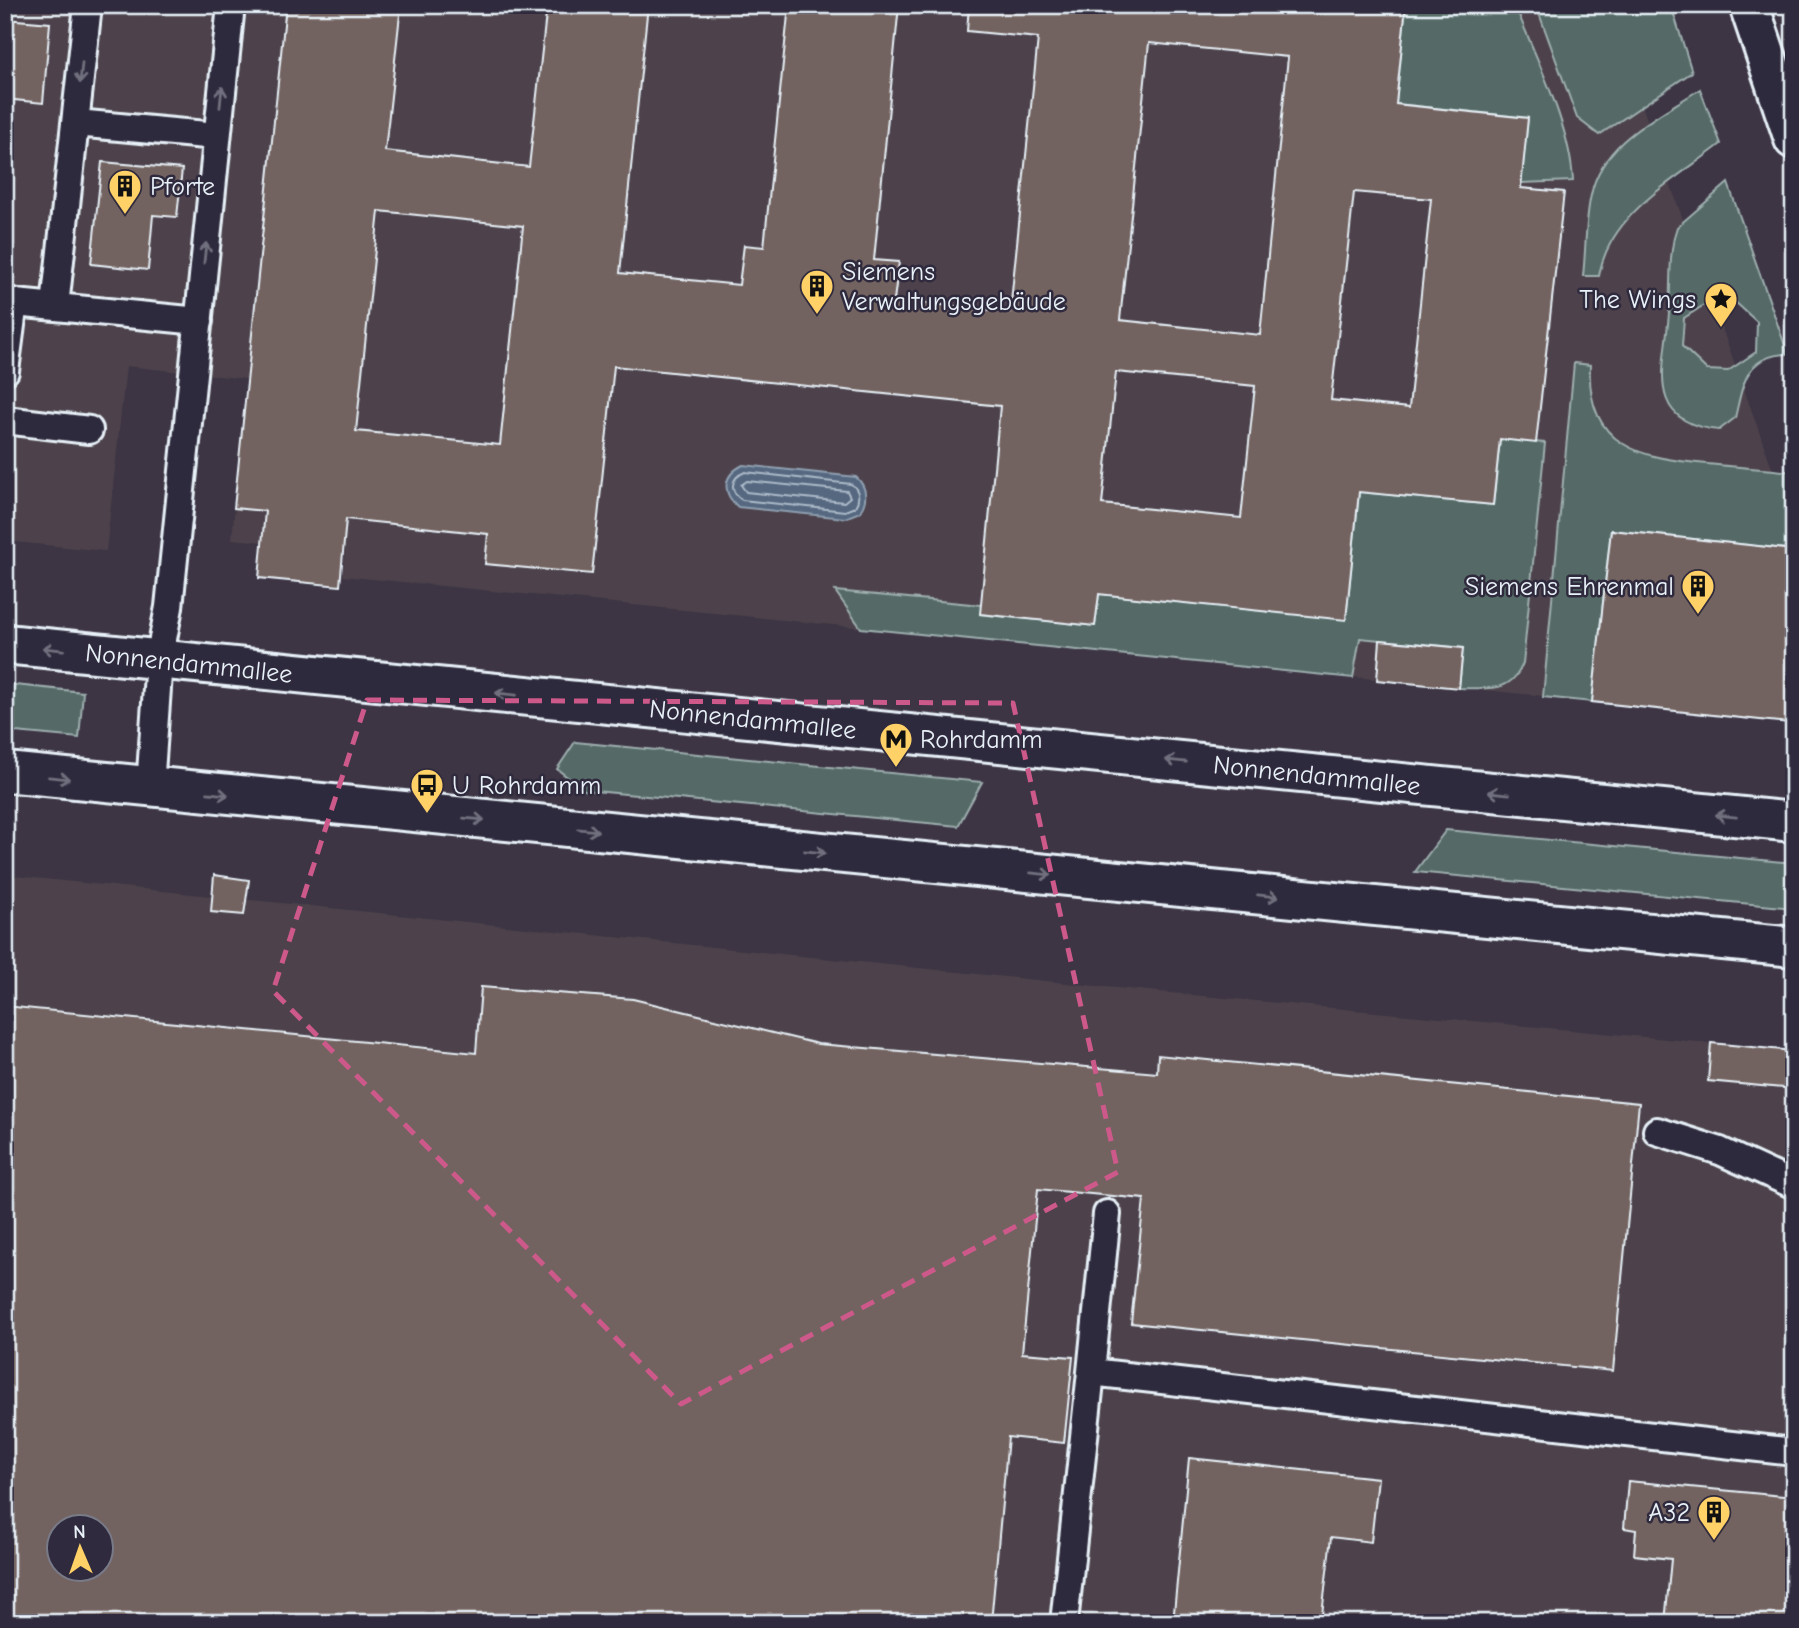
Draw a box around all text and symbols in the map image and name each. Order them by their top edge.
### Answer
one-way arrow [74,61,87,84]
one-way arrow [215,86,228,109]
building icon: Pforte [106,167,144,216]
place label: Pforte [150,172,215,202]
one-way arrow [199,242,212,265]
place label: Siemens Verwaltungsgebäude [842,257,1066,317]
building icon: Siemens Verwaltungsgebäude [798,267,836,316]
place icon: The Wings [1702,280,1740,329]
place label: The Wings [1579,285,1696,315]
building icon: Siemens Ehrenmal [1679,567,1717,616]
place label: Siemens Ehrenmal [1465,572,1674,602]
street label: Nonnendammallee [84,638,294,690]
one-way arrow [43,642,65,655]
one-way arrow [495,688,518,701]
street label: Nonnendammallee [648,694,858,746]
metro station icon: Rohrdamm [877,720,915,769]
place label: Rohrdamm [920,725,1043,755]
street label: Nonnendammallee [1212,750,1422,802]
one-way arrow [1165,754,1187,767]
bus stop icon: U Rohrdamm [408,766,446,815]
place label: U Rohrdamm [452,771,601,801]
one-way arrow [47,772,69,785]
one-way arrow [1489,786,1511,799]
one-way arrow [206,788,228,801]
one-way arrow [1715,809,1738,822]
one-way arrow [462,813,485,826]
one-way arrow [576,824,599,837]
one-way arrow [803,846,825,859]
one-way arrow [1029,868,1052,881]
one-way arrow [1256,890,1278,903]
building icon: A32 [1695,1493,1733,1542]
place label: A32 [1648,1498,1690,1528]
north arrow [46,1512,116,1582]
text: N [73,1521,86,1543]

